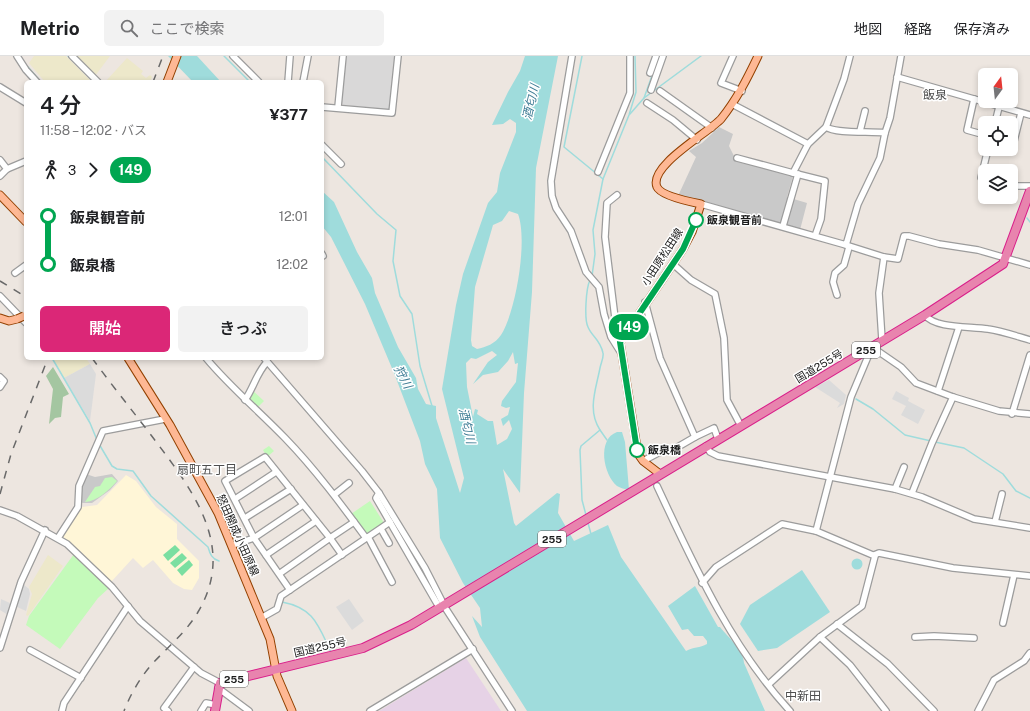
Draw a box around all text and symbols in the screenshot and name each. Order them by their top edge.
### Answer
search box [104,10,384,46]
text: Metrio [20,17,80,39]
icon: search [118,17,140,39]
text: ここで検索 [150,20,225,37]
text: 地図 [854,21,882,37]
text: 経路 [904,21,932,37]
text: 保存済み [954,21,1010,37]
north arrow [978,68,1018,108]
map controls [978,68,1018,204]
water label: 酒匂川 [520,81,542,121]
district label: 飯泉 [923,88,947,102]
text: 4 分 [40,92,81,118]
text: ¥377 [270,106,308,123]
button: locate [978,116,1018,156]
text: 11:58 – 12:02 · バス [40,123,147,138]
icon: walk [40,159,62,181]
icon: forward [82,159,104,181]
text: 149 [118,162,143,178]
text: 3 [68,163,76,178]
button: layers [978,164,1018,204]
text: 飯泉観音前 [70,209,145,226]
text: 12:01 [279,209,308,224]
marker: 飯泉観音前 [688,212,704,228]
place label: 飯泉観音前 [706,214,762,226]
street label: 小田原松田線 [639,226,685,288]
text: 飯泉橋 [70,257,115,274]
text: 12:02 [276,257,308,272]
button: 開始 [40,306,170,352]
button: きっぷ [178,306,308,352]
line badge: 149 [606,314,652,340]
text: 149 [617,319,641,335]
road number: 255 [852,342,880,358]
street label: 国道255号 [793,347,845,385]
water label: 狩川 [391,363,416,393]
water label: 酒匂川 [456,407,478,447]
marker: 飯泉橋 [629,442,645,458]
place label: 飯泉橋 [647,444,681,456]
district label: 扇町五丁目 [177,463,237,477]
street label: 怒田開成小田原線 [215,492,261,578]
road number: 255 [538,531,566,547]
street label: 国道255号 [293,635,347,659]
road number: 255 [220,671,248,687]
district label: 中新田 [785,689,821,703]

